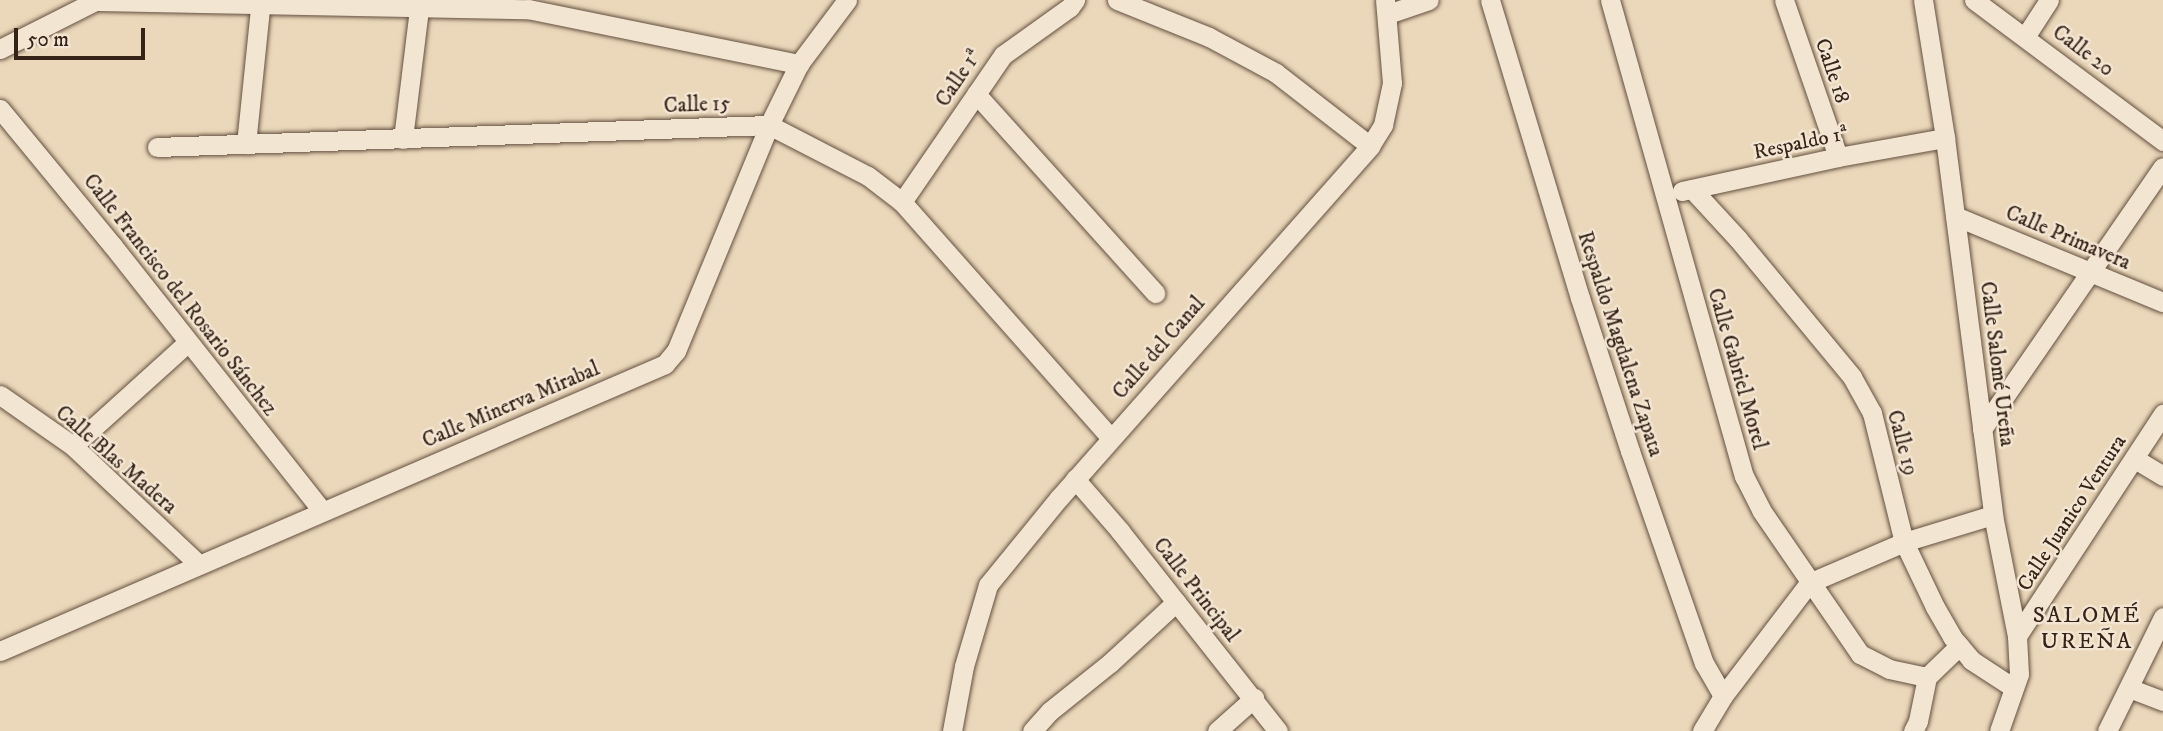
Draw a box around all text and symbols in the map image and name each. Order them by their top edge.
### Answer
scale bar [18,14,149,58]
street label: Calle 20 [2047,20,2119,82]
text: 50 m [27,27,69,53]
street label: Calle 18 [1809,35,1855,107]
street label: Calle 1ª [931,44,987,112]
street label: Calle 15 [663,91,731,119]
street label: Respaldo 1ª [1751,121,1851,165]
street label: Calle Francisco del Rosario Sánchez [78,169,282,421]
street label: Calle Primavera [2002,200,2134,276]
street label: Respaldo Magdalena Zapata [1572,228,1668,460]
street label: Calle Salomé Ureña [1974,280,2020,448]
street label: Calle Gabriel Morel [1702,285,1772,453]
street label: Calle del Canal [1108,292,1210,404]
street label: Calle Minerva Mirabal [419,356,603,454]
street label: Calle Blas Madera [50,400,182,520]
street label: Calle 19 [1881,407,1923,479]
street label: Calle Juanico Ventura [2012,430,2132,596]
street label: Calle Principal [1148,533,1244,647]
district label: SALOMÉ UREÑA [2033,602,2141,656]

